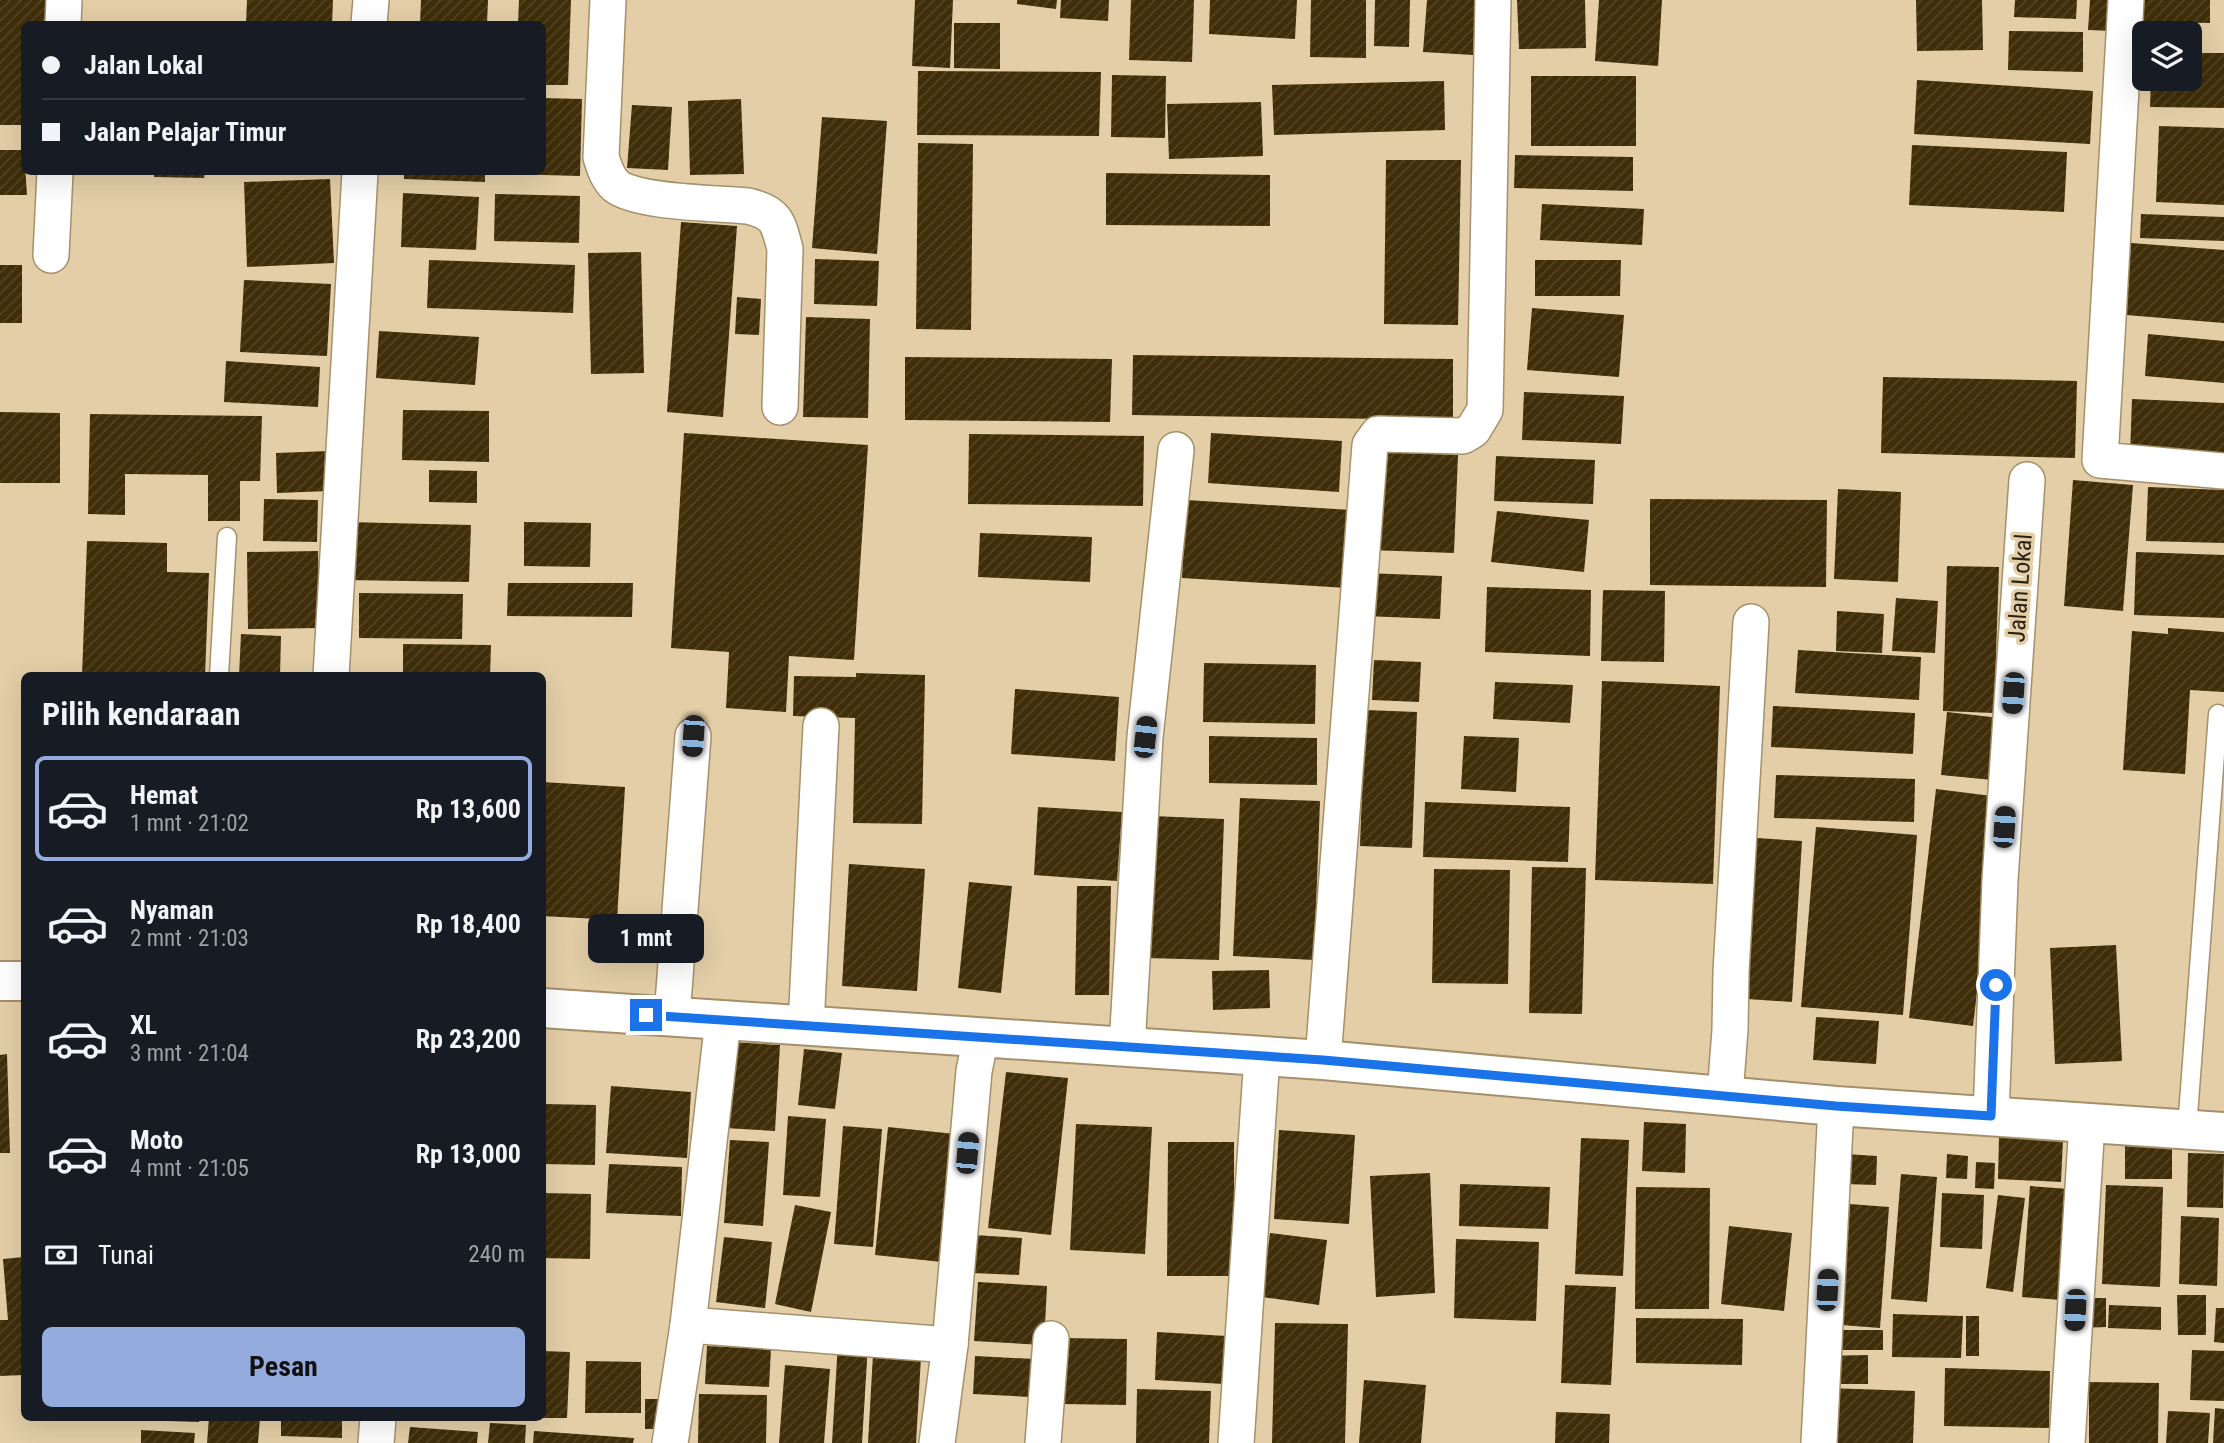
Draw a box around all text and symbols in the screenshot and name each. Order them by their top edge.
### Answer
map controls [2132,21,2202,91]
button: layers [2132,21,2202,91]
text: Jalan Lokal [84,50,203,80]
text: Jalan Pelajar Timur [84,117,286,147]
street label: Jalan Lokal [2002,533,2038,643]
car [2002,671,2025,715]
text: Pilih kendaraan [42,695,241,733]
car [682,714,705,758]
car [1133,715,1158,759]
icon: car [46,777,109,840]
text: Hemat [130,780,198,810]
text: Rp 13,600 [416,794,521,824]
car [1993,805,2016,849]
text: 1 mnt · 21:02 [130,810,249,837]
icon: car [46,892,109,955]
text: Nyaman [130,895,214,925]
text: Rp 18,400 [416,909,521,939]
callout: 1 mnt [588,914,704,962]
text: 2 mnt · 21:03 [130,925,249,952]
text: 1 mnt [620,925,672,952]
route start [1980,969,2012,1001]
route end [630,999,662,1031]
icon: car [46,1007,109,1070]
text: XL [130,1010,157,1040]
text: Rp 23,200 [416,1024,521,1054]
text: 3 mnt · 21:04 [130,1040,249,1067]
icon: car [46,1122,109,1185]
text: Moto [130,1125,183,1155]
car [955,1131,980,1175]
text: Rp 13,000 [416,1139,521,1169]
text: 4 mnt · 21:05 [130,1155,249,1182]
icon: cash [42,1236,80,1274]
text: Tunai [98,1240,154,1270]
text: 240 m [468,1241,525,1268]
car [1816,1268,1839,1312]
car [2064,1288,2087,1332]
button: Pesan [42,1327,525,1407]

